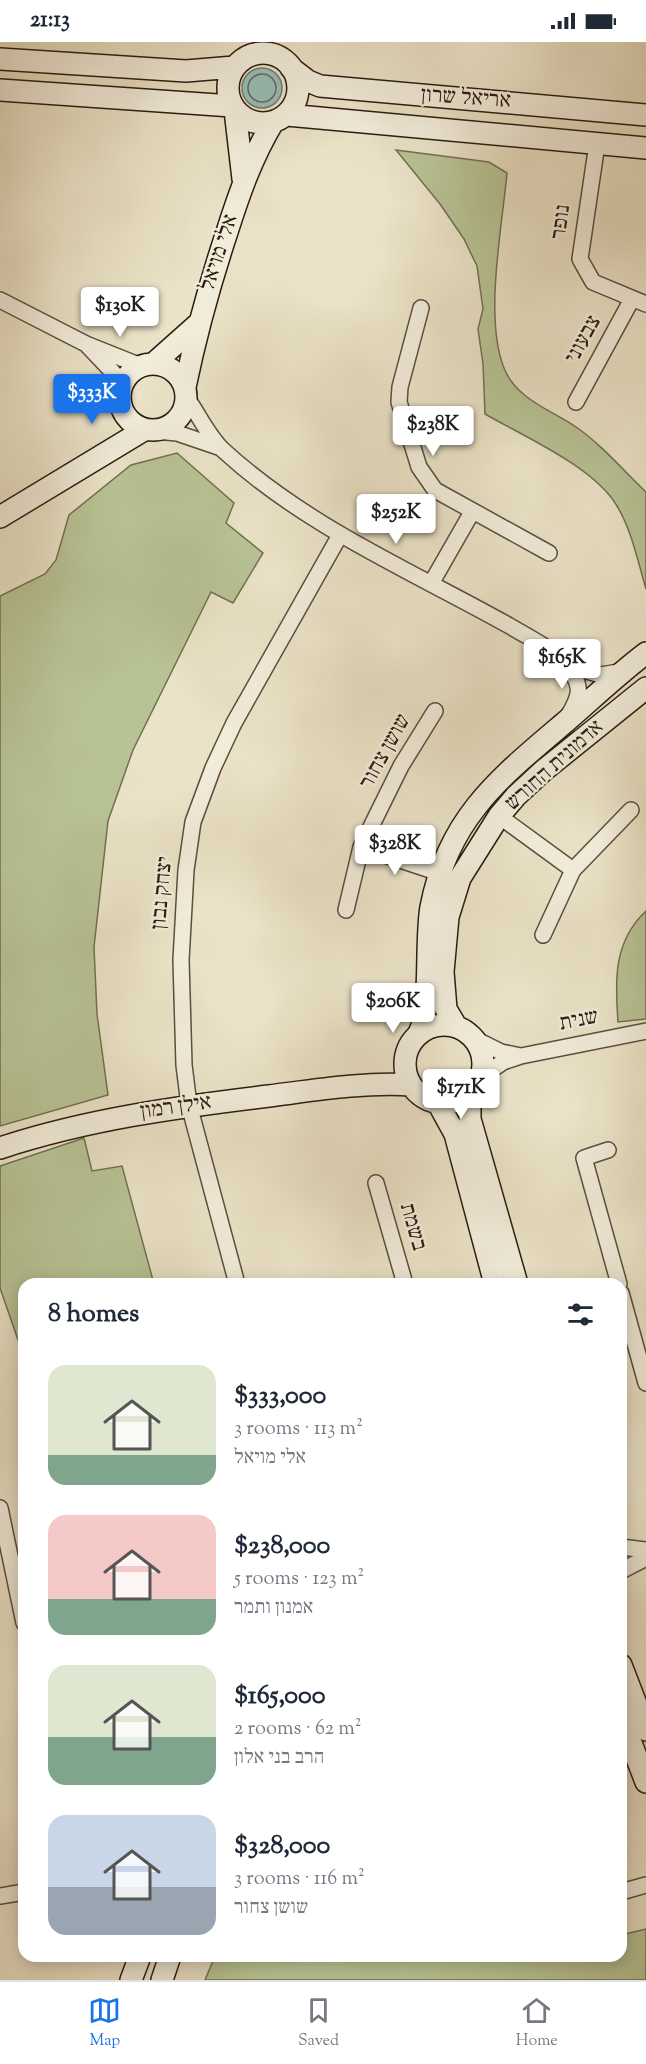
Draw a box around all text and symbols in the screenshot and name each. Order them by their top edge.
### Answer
text: 21:13 [30,5,70,37]
street label: אריאל שרון [420,80,512,118]
street label: נופר [544,202,580,242]
street label: אלי מויאל [193,210,247,296]
pin: $130K [78,287,162,338]
text: $130K [95,292,145,321]
street label: צבעוני [558,310,610,370]
pin: $333K [50,374,134,425]
text: $333K [67,379,117,408]
pin: $238K [391,406,475,457]
text: $238K [407,411,459,440]
pin: $252K [354,494,438,545]
text: $252K [371,499,421,528]
pin: $165K [520,639,604,690]
text: $165K [538,644,586,673]
street label: שושן צחור [352,708,420,796]
street label: אדמונית החורש [498,713,612,819]
pin: $328K [353,825,437,876]
text: $328K [369,830,421,859]
street label: יצחק נבון [144,855,182,931]
pin: $206K [351,983,435,1034]
text: $206K [365,988,421,1017]
street label: שנית [557,1002,601,1040]
pin: $171K [419,1069,503,1120]
text: $171K [437,1074,485,1103]
street label: אילן רמון [138,1087,214,1129]
street label: בשמת [390,1199,434,1255]
text: 8 homes [48,1296,139,1333]
icon: filters [564,1298,597,1331]
text: $333,000 [234,1378,326,1415]
icon: home [96,1389,168,1461]
text: 3 rooms · 113 m² [234,1415,363,1444]
text: אלי מויאל [234,1444,306,1473]
text: $238,000 [234,1528,330,1565]
icon: home [96,1539,168,1611]
text: 5 rooms · 123 m² [234,1565,364,1594]
text: אמנון ותמר [234,1594,313,1623]
text: $165,000 [234,1678,326,1715]
icon: home [96,1689,168,1761]
text: 2 rooms · 62 m² [234,1715,362,1744]
text: הרב בני אלון [234,1744,324,1773]
text: $328,000 [234,1828,330,1865]
icon: home [96,1839,168,1911]
text: 3 rooms · 116 m² [234,1865,365,1894]
text: שושן צחור [234,1894,308,1923]
tab: Map [88,1994,121,2053]
tab: Saved [298,1994,339,2053]
tab: Home [516,1994,558,2053]

